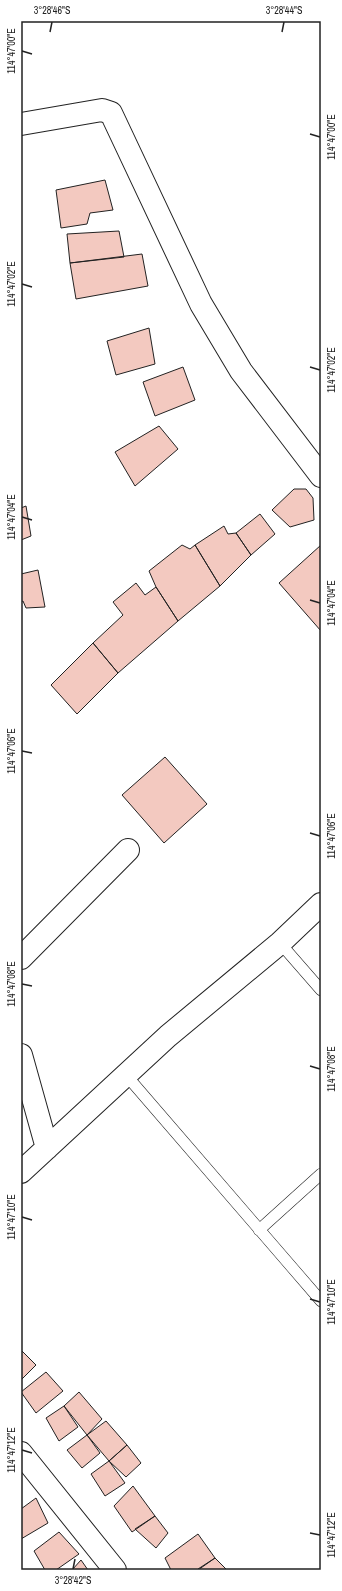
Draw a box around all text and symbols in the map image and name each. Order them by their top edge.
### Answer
text: 3°28'46"S [34,4,71,17]
text: 3°28'44"S [266,4,303,17]
text: 114°47'00"E [5,28,18,74]
text: 114°47'00"E [325,114,338,160]
text: 114°47'02"E [5,261,18,307]
text: 114°47'02"E [325,347,338,393]
text: 114°47'04"E [5,494,18,540]
text: 114°47'04"E [325,580,338,626]
text: 114°47'06"E [5,728,18,774]
text: 114°47'06"E [325,813,338,859]
text: 114°47'08"E [5,961,18,1007]
text: 114°47'08"E [325,1046,338,1092]
text: 114°47'10"E [5,1194,18,1240]
text: 114°47'10"E [325,1279,338,1325]
text: 114°47'12"E [5,1427,18,1473]
text: 114°47'12"E [325,1512,338,1558]
text: 3°28'42"S [55,1574,92,1587]

